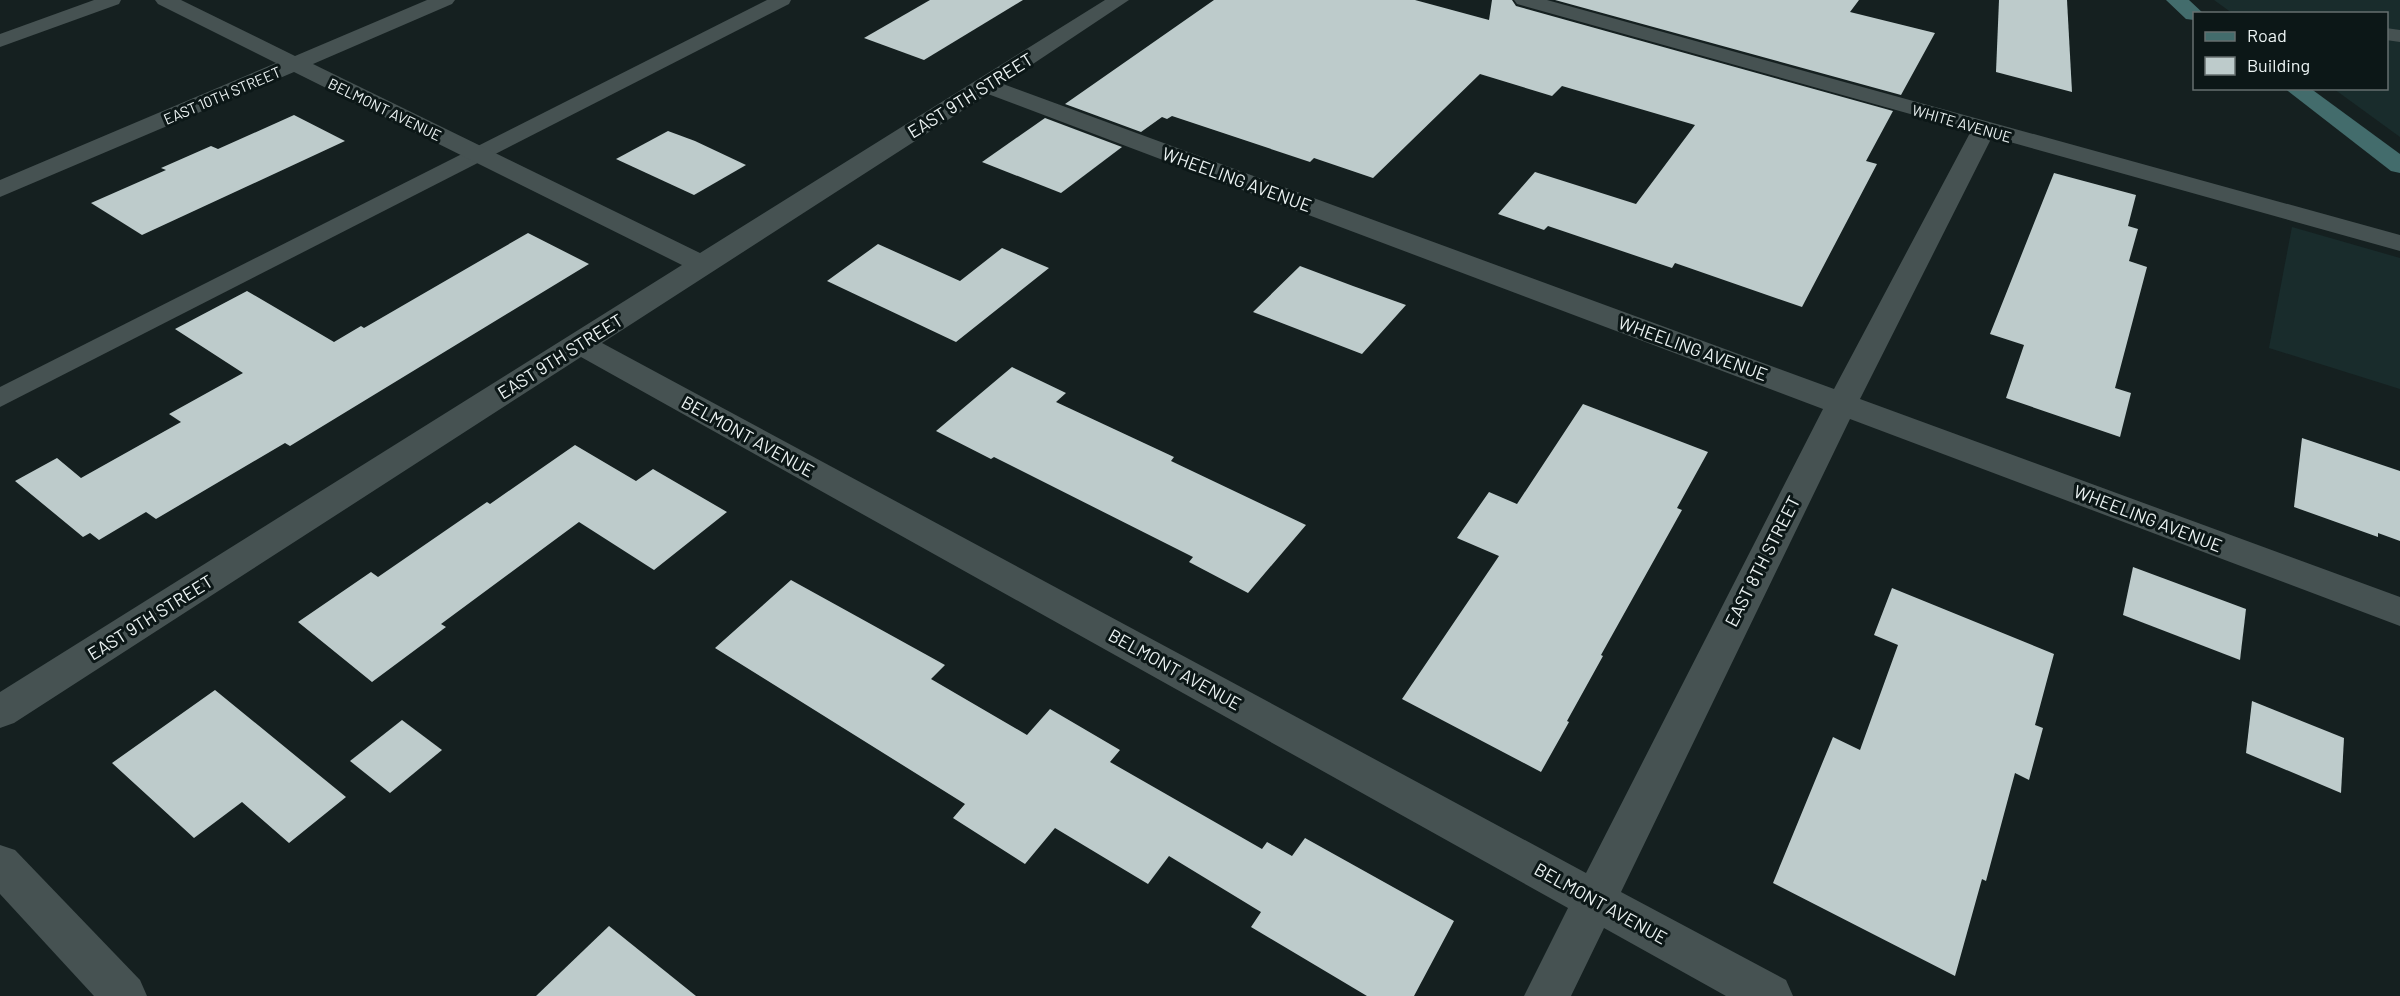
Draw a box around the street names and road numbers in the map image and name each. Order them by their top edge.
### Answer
street label: EAST 9TH STREET [903,48,1037,142]
street label: EAST 10TH STREET [161,62,283,128]
street label: BELMONT AVENUE [325,74,445,144]
street label: WHITE AVENUE [1910,100,2014,146]
street label: WHEELING AVENUE [1159,142,1315,216]
street label: EAST 9TH STREET [493,309,627,403]
street label: WHEELING AVENUE [1615,311,1771,385]
street label: BELMONT AVENUE [678,390,818,482]
street label: WHEELING AVENUE [2071,480,2225,556]
street label: EAST 8TH STREET [1720,492,1804,630]
street label: EAST 9TH STREET [83,570,217,664]
street label: BELMONT AVENUE [1105,623,1245,715]
street label: BELMONT AVENUE [1531,857,1671,949]

